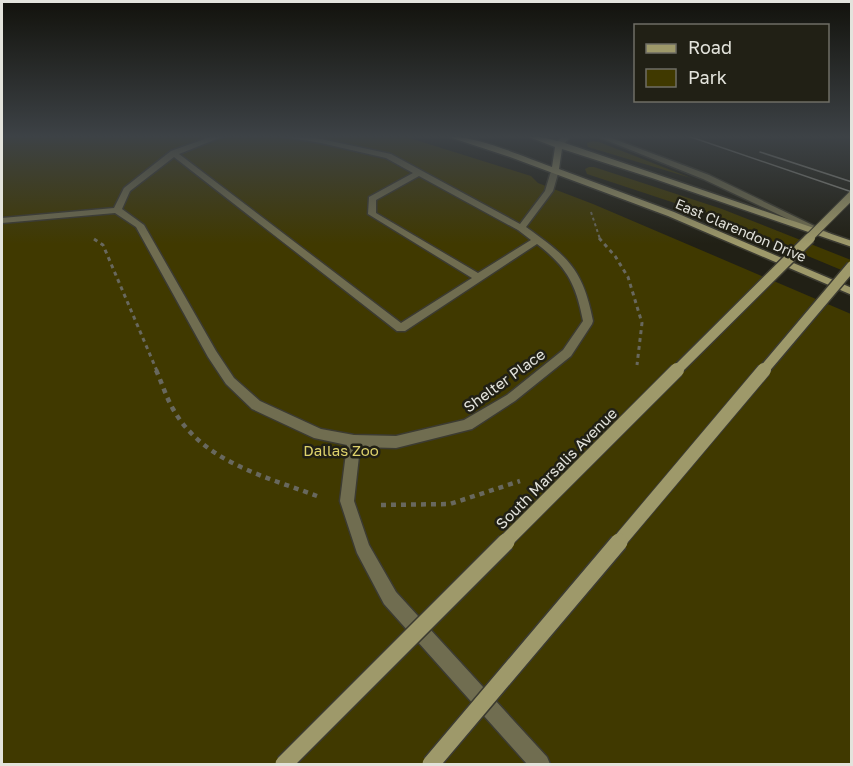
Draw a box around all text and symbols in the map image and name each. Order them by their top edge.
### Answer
legend [634,24,829,102]
text: Road [688,36,732,58]
text: Park [688,66,727,88]
street label: East Clarendon Drive [673,195,809,265]
street label: Shelter Place [460,344,548,416]
street label: South Marsalis Avenue [492,404,620,532]
park label: Dallas Zoo [303,441,379,459]

